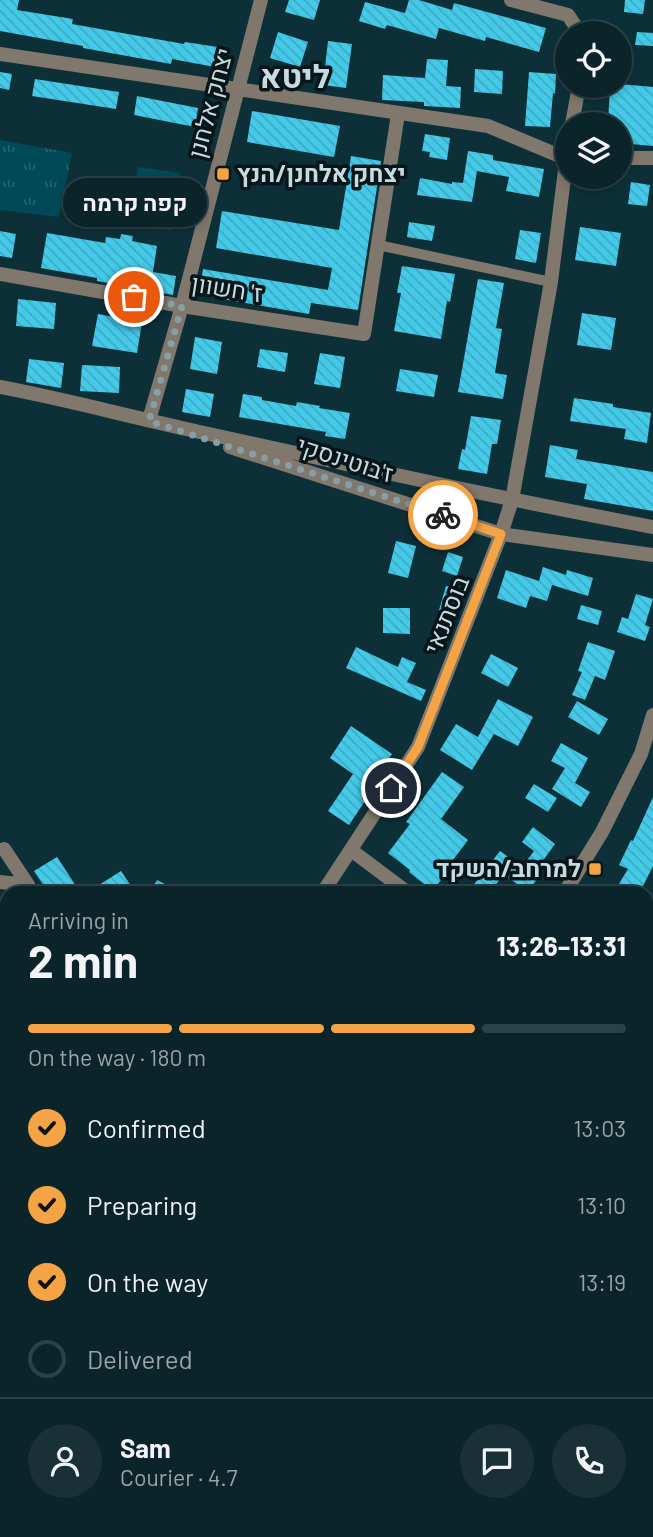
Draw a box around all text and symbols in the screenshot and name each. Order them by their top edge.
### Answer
map controls [555,21,632,189]
button: locate [555,21,632,98]
street label: יצחק אלחנן [181,45,238,161]
district label: ליטא [260,56,330,94]
button: layers [555,112,632,189]
place label: יצחק אלחנן/הנץ [237,158,406,187]
marker: יצחק אלחנן/הנץ [215,166,231,182]
callout: קפה קרמה [62,178,206,227]
text: קפה קרמה [83,188,187,216]
pin [104,267,164,327]
street label: ז' חשוון [190,268,265,307]
icon: bag [115,278,153,316]
street label: ז'בוטינסקי [294,429,397,488]
courier [408,480,478,550]
icon: bike [424,496,462,534]
street label: בוסתנאי [417,571,474,658]
pin [361,758,421,818]
icon: home [372,769,410,807]
place label: למרחב/השקד [436,853,581,882]
marker: למרחב/השקד [587,861,603,877]
text: Arriving in [28,906,129,934]
text: 13:26–13:31 [497,930,626,961]
text: 2 min [28,932,138,987]
text: On the way · 180 m [28,1043,206,1071]
icon: check [28,1109,66,1147]
text: Confirmed [87,1112,206,1143]
text: 13:03 [573,1114,626,1142]
icon: check [28,1186,66,1224]
text: Preparing [87,1189,197,1220]
text: 13:10 [577,1191,626,1219]
icon: check [28,1263,66,1301]
text: On the way [87,1266,208,1297]
text: 13:19 [578,1268,626,1296]
text: Delivered [87,1343,193,1374]
button: person [28,1424,102,1498]
button: chat [460,1424,534,1498]
button: phone [552,1424,626,1498]
text: Sam [120,1432,171,1463]
text: Courier · 4.7 [120,1463,238,1491]

